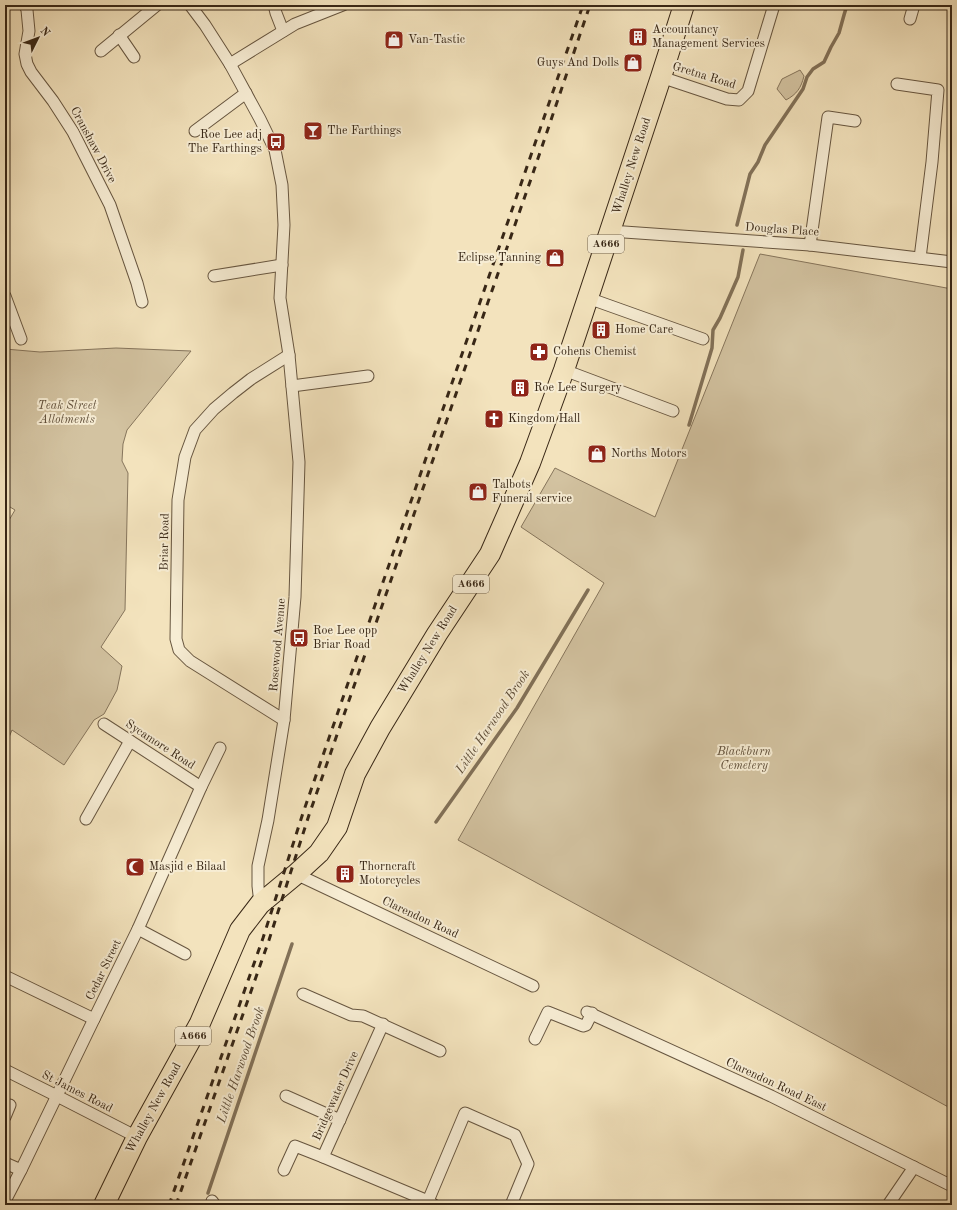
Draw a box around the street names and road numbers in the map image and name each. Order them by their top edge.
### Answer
street label: Gretna Road [671,61,737,91]
street label: Cranshaw Drive [68,105,118,185]
street label: Whalley New Road [611,116,653,216]
street label: Douglas Place [745,221,820,239]
road number: A666 [588,235,624,253]
street label: Briar Road [159,513,171,571]
road number: A666 [453,575,489,593]
street label: Rosewood Avenue [268,597,288,692]
street label: Whalley New Road [396,604,460,696]
street label: Sycamore Road [123,718,197,772]
street label: Clarendon Road [380,895,460,941]
street label: Cedar Street [84,938,124,1002]
road number: A666 [175,1027,211,1045]
street label: Bridgewater Drive [311,1049,361,1142]
street label: Clarendon Road East [724,1056,828,1114]
street label: Whalley New Road [124,1061,184,1155]
street label: St James Road [40,1069,114,1115]

